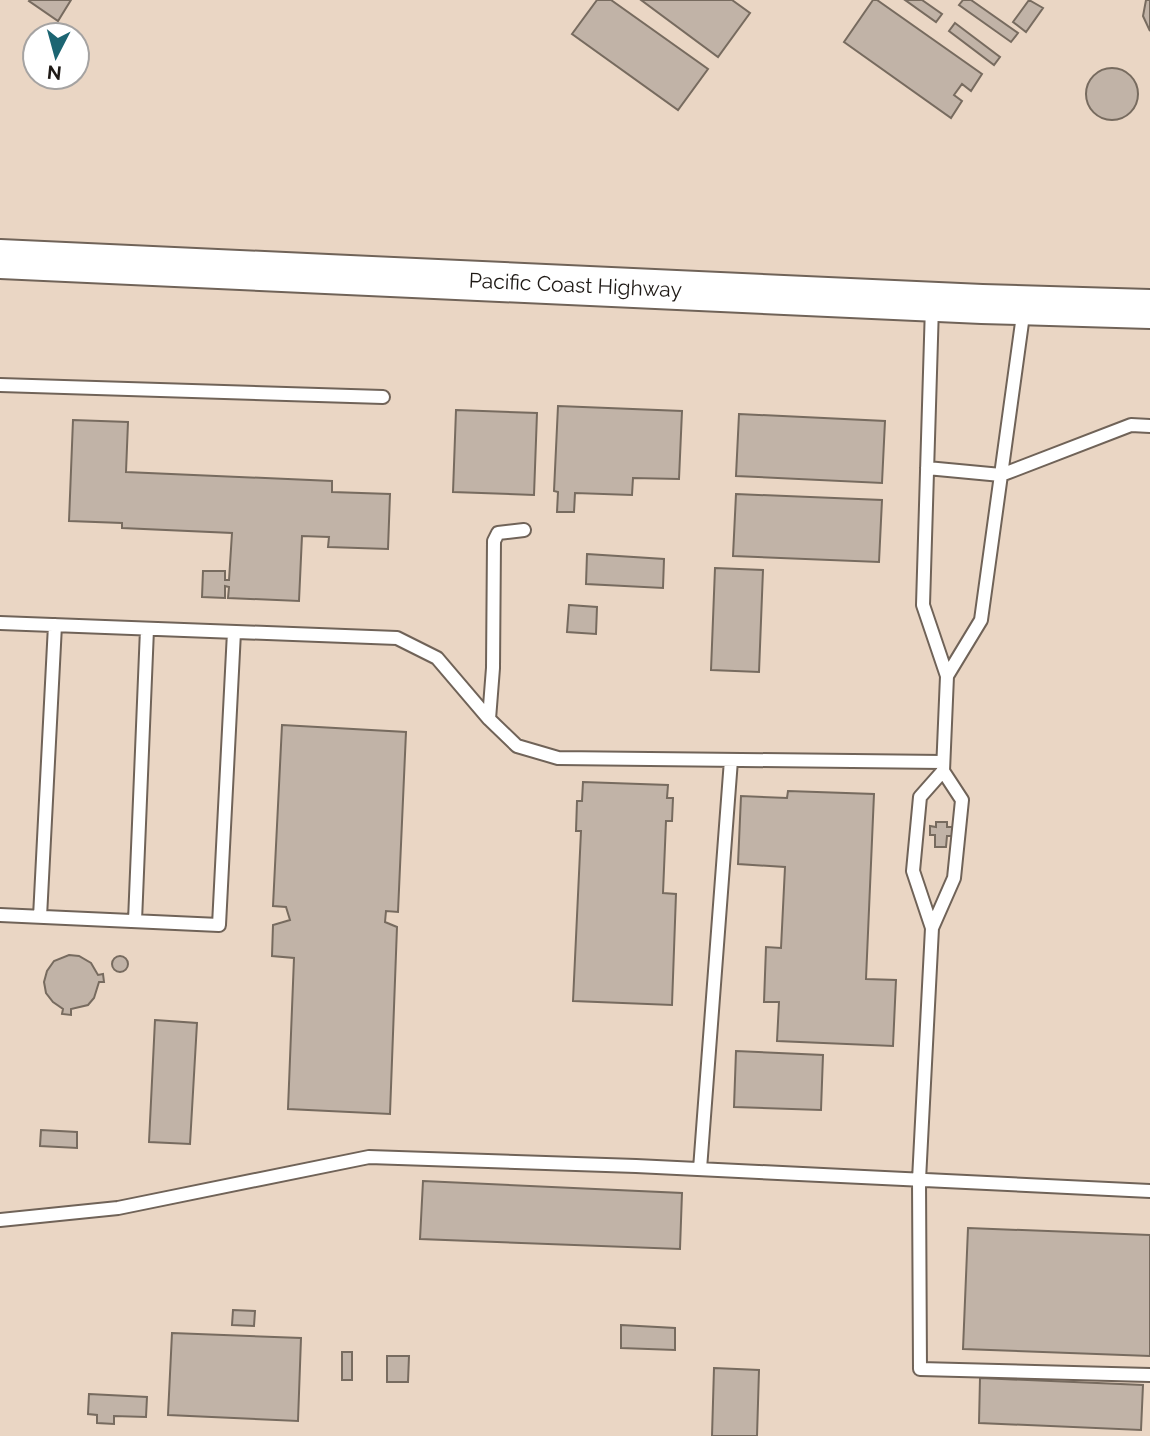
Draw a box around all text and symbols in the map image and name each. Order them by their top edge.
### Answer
north arrow [21,21,91,91]
text: N [46,61,63,85]
street label: Pacific Coast Highway [468,267,683,302]

